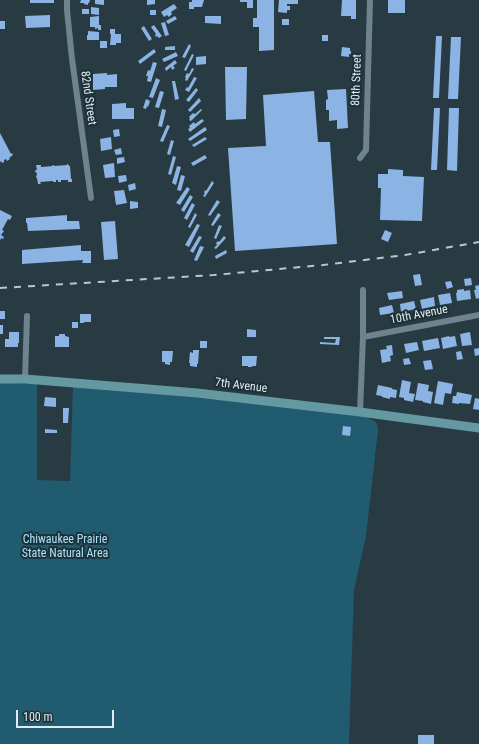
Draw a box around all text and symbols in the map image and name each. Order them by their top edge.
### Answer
street label: 80th Street [349,54,365,106]
street label: 82nd Street [77,70,99,126]
street label: 10th Avenue [389,302,449,328]
street label: 7th Avenue [214,376,268,396]
park label: Chiwaukee Prairie State Natural Area [22,533,108,561]
scale bar [18,702,116,728]
text: 100 m [23,710,53,724]

